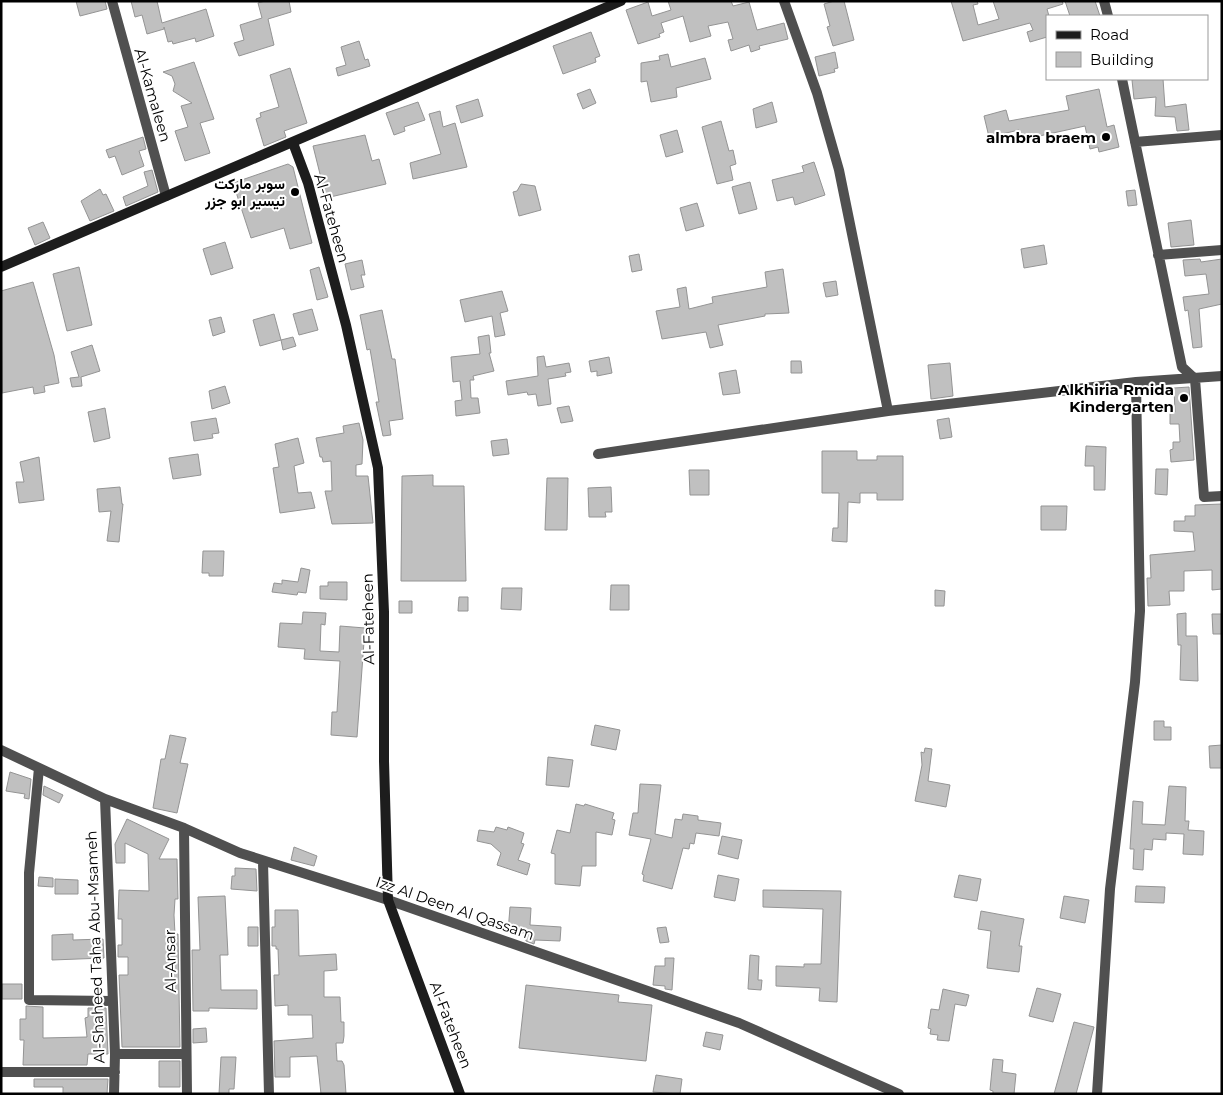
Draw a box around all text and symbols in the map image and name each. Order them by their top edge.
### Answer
legend [1046,15,1208,80]
text: Road [1090,25,1129,44]
street label: Al-Kamaleen [131,46,175,144]
text: Building [1090,50,1154,69]
place label: almbra braem [986,128,1096,147]
marker: almbra braem [1100,131,1112,143]
street label: Al-Fateheen [310,171,354,265]
place label: سوبر ماركت تيسير ابو جزر [204,174,285,210]
marker: سوبر ماركت تيسير ابو جزر [289,186,301,198]
place label: Alkhiria Rmida Kindergarten [1057,380,1174,416]
marker: Alkhiria Rmida Kindergarten [1178,392,1190,404]
street label: Al-Fateheen [358,573,378,665]
street label: Al-Shaheed Taha Abu-Msameh [81,830,109,1064]
street label: Izz Al Deen Al Qassam [373,872,537,944]
street label: Al-Ansar [160,929,180,993]
street label: Al-Fateheen [426,979,476,1071]

